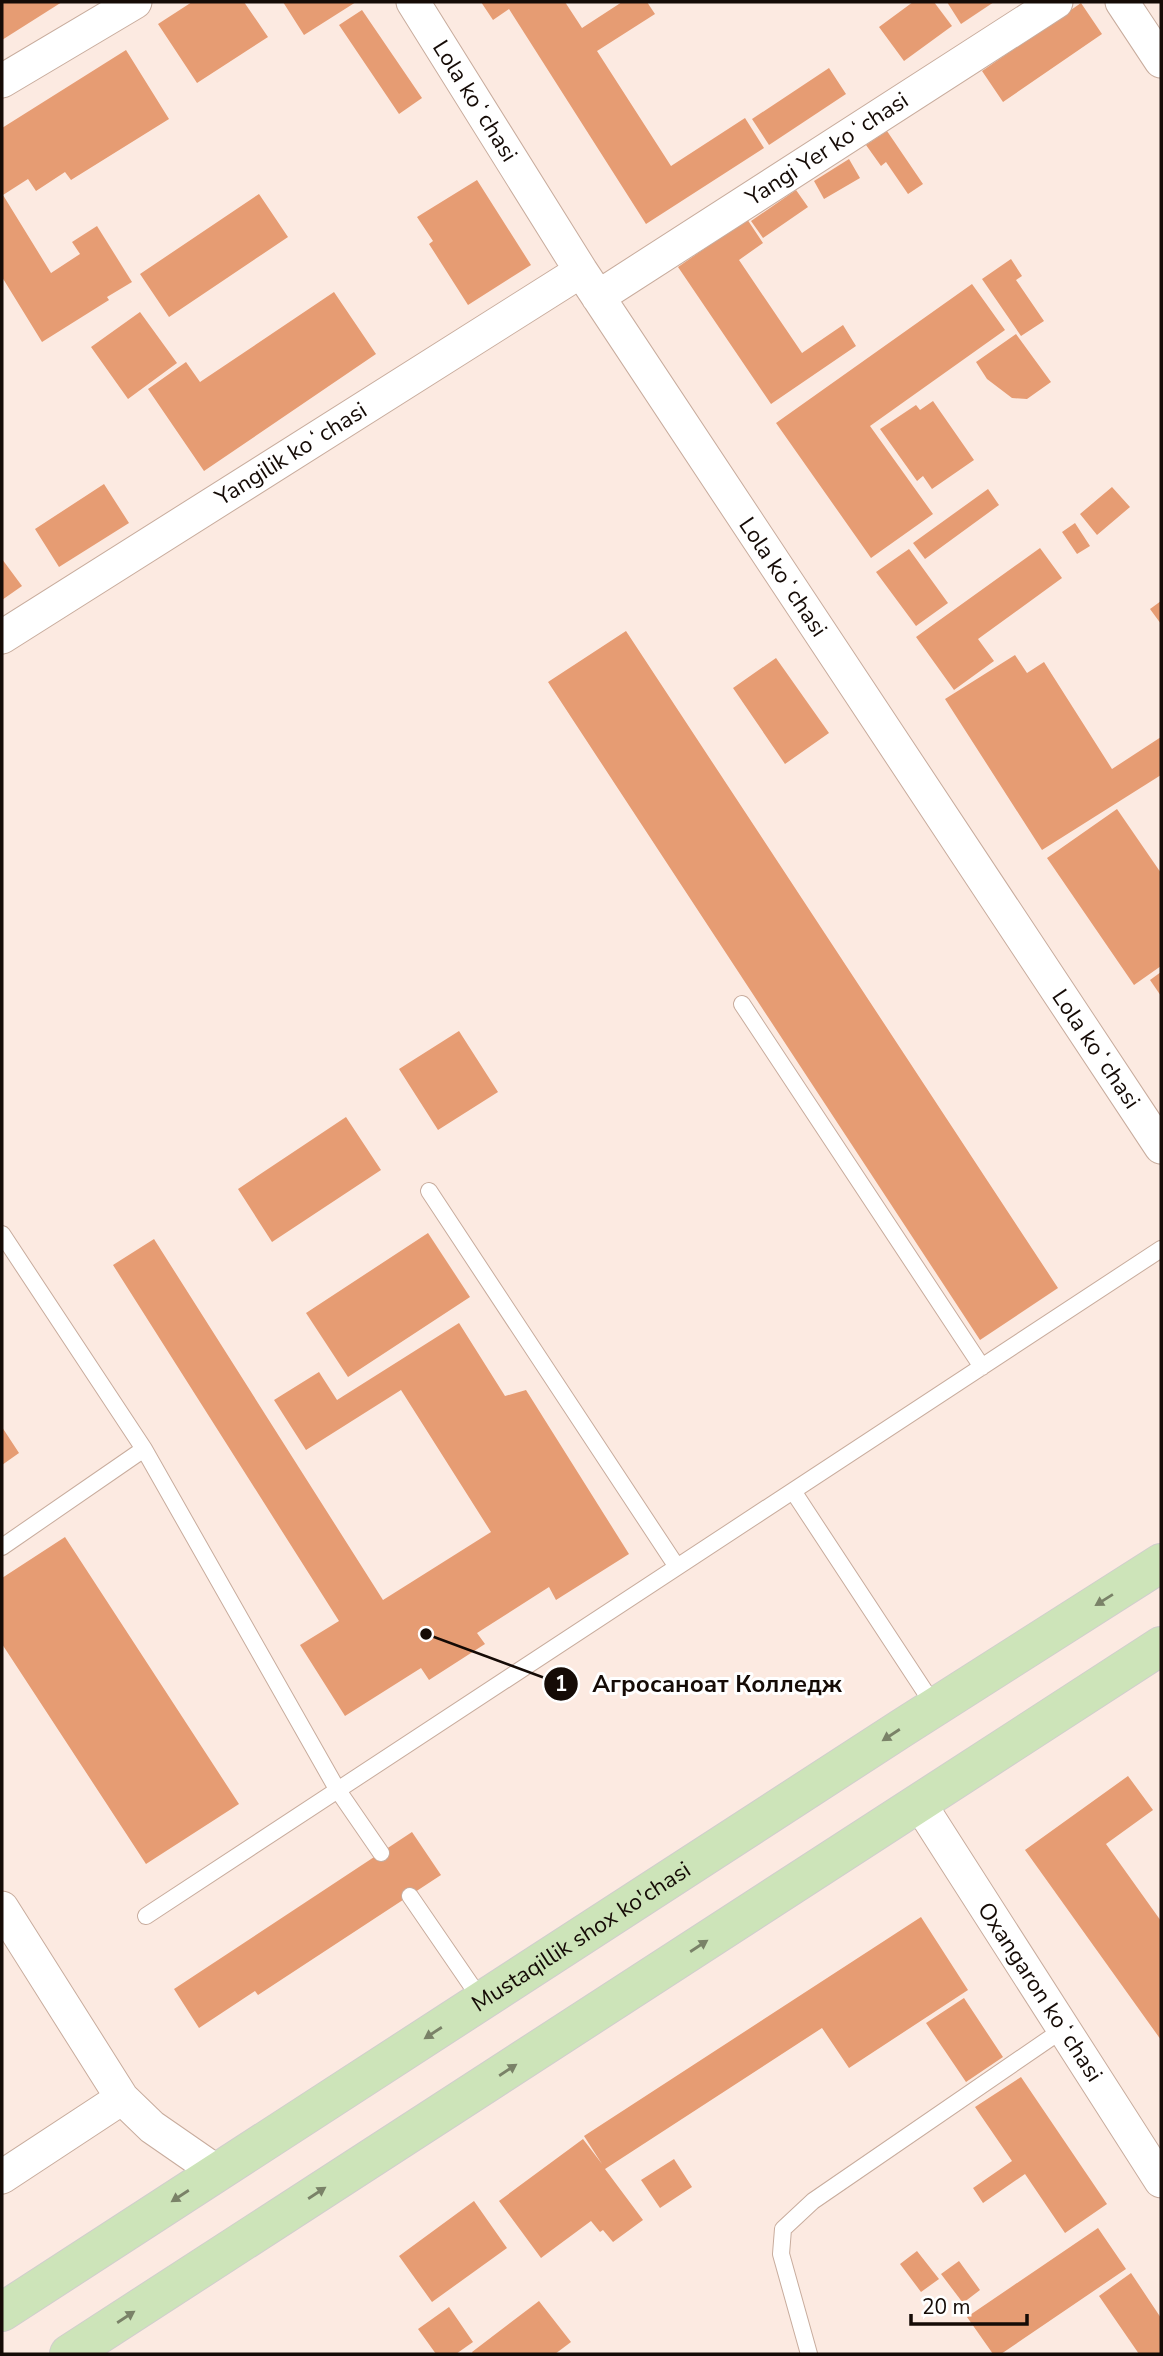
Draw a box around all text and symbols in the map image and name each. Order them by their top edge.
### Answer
street label: Lola koʻchasi [425,34,525,168]
street label: Yangi Yer koʻchasi [739,85,914,214]
street label: Yangilik koʻchasi [208,395,373,514]
street label: Lola koʻchasi [732,511,834,643]
street label: Lola koʻchasi [1045,983,1147,1115]
one-way arrow [1094,1593,1113,1606]
callout: Агросаноат Колледж [543,1661,856,1706]
text: Агросаноат Колледж [592,1668,842,1700]
text: 1 [555,1670,567,1698]
one-way arrow [881,1728,901,1741]
street label: Mustaqillik shox ko'chasi [465,1854,696,2019]
street label: Oxangaron koʻchasi [970,1896,1110,2088]
one-way arrow [689,1939,708,1952]
one-way arrow [424,2026,443,2039]
one-way arrow [498,2063,517,2076]
one-way arrow [307,2187,326,2200]
one-way arrow [171,2189,190,2202]
scale bar [911,2282,1026,2326]
text: 20 m [922,2293,971,2321]
one-way arrow [116,2311,136,2324]

